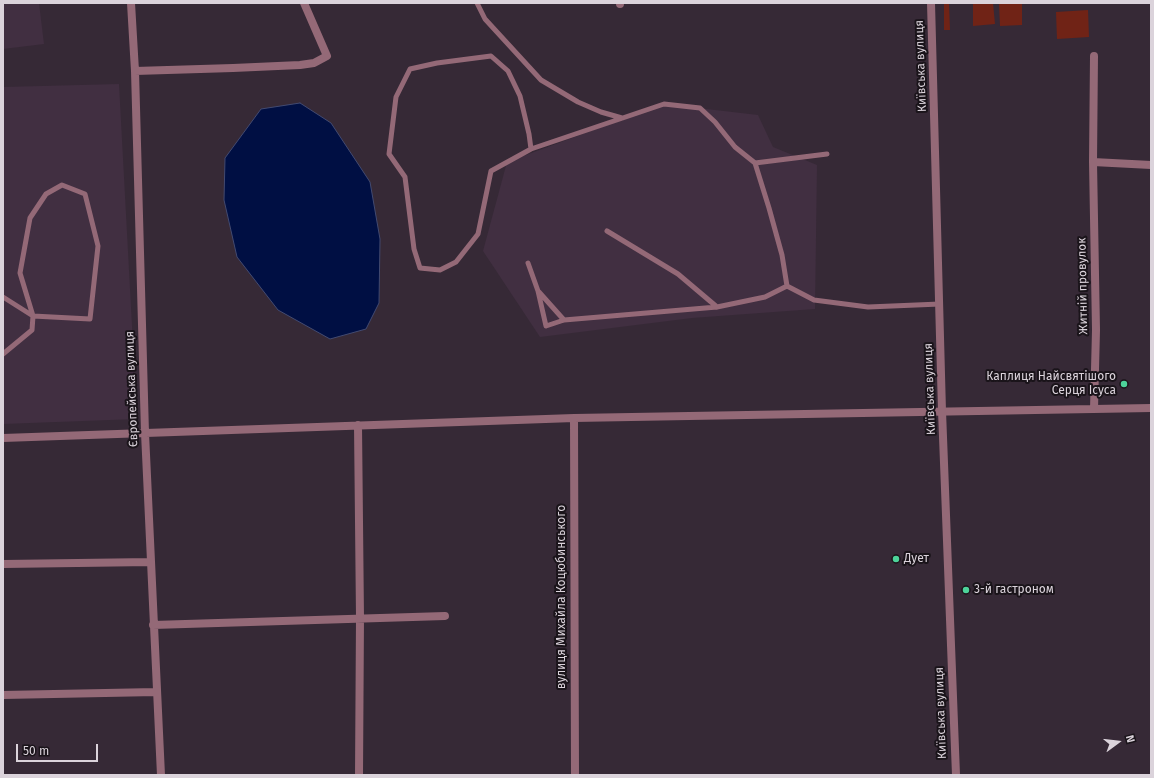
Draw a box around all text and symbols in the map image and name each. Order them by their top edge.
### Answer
street label: Київська вулиця [912,20,930,112]
street label: Житній провулок [1075,237,1091,335]
street label: Європейська вулиця [123,331,141,447]
street label: Київська вулиця [921,343,939,435]
place label: Каплиця Найсвятішого Серця Ісуса [986,370,1116,398]
marker: Каплиця Найсвятішого Серця Ісуса [1119,379,1129,389]
street label: вулиця Михайла Коцюбинського [555,505,569,689]
place label: Дует [904,552,929,566]
marker: Дует [891,554,901,564]
place label: 3-й гастроном [974,583,1054,597]
marker: 3-й гастроном [961,585,971,595]
street label: Київська вулиця [932,667,950,759]
north arrow [1098,722,1138,762]
text: N [1123,734,1137,744]
scale bar [18,736,100,762]
text: 50 m [23,744,49,758]

